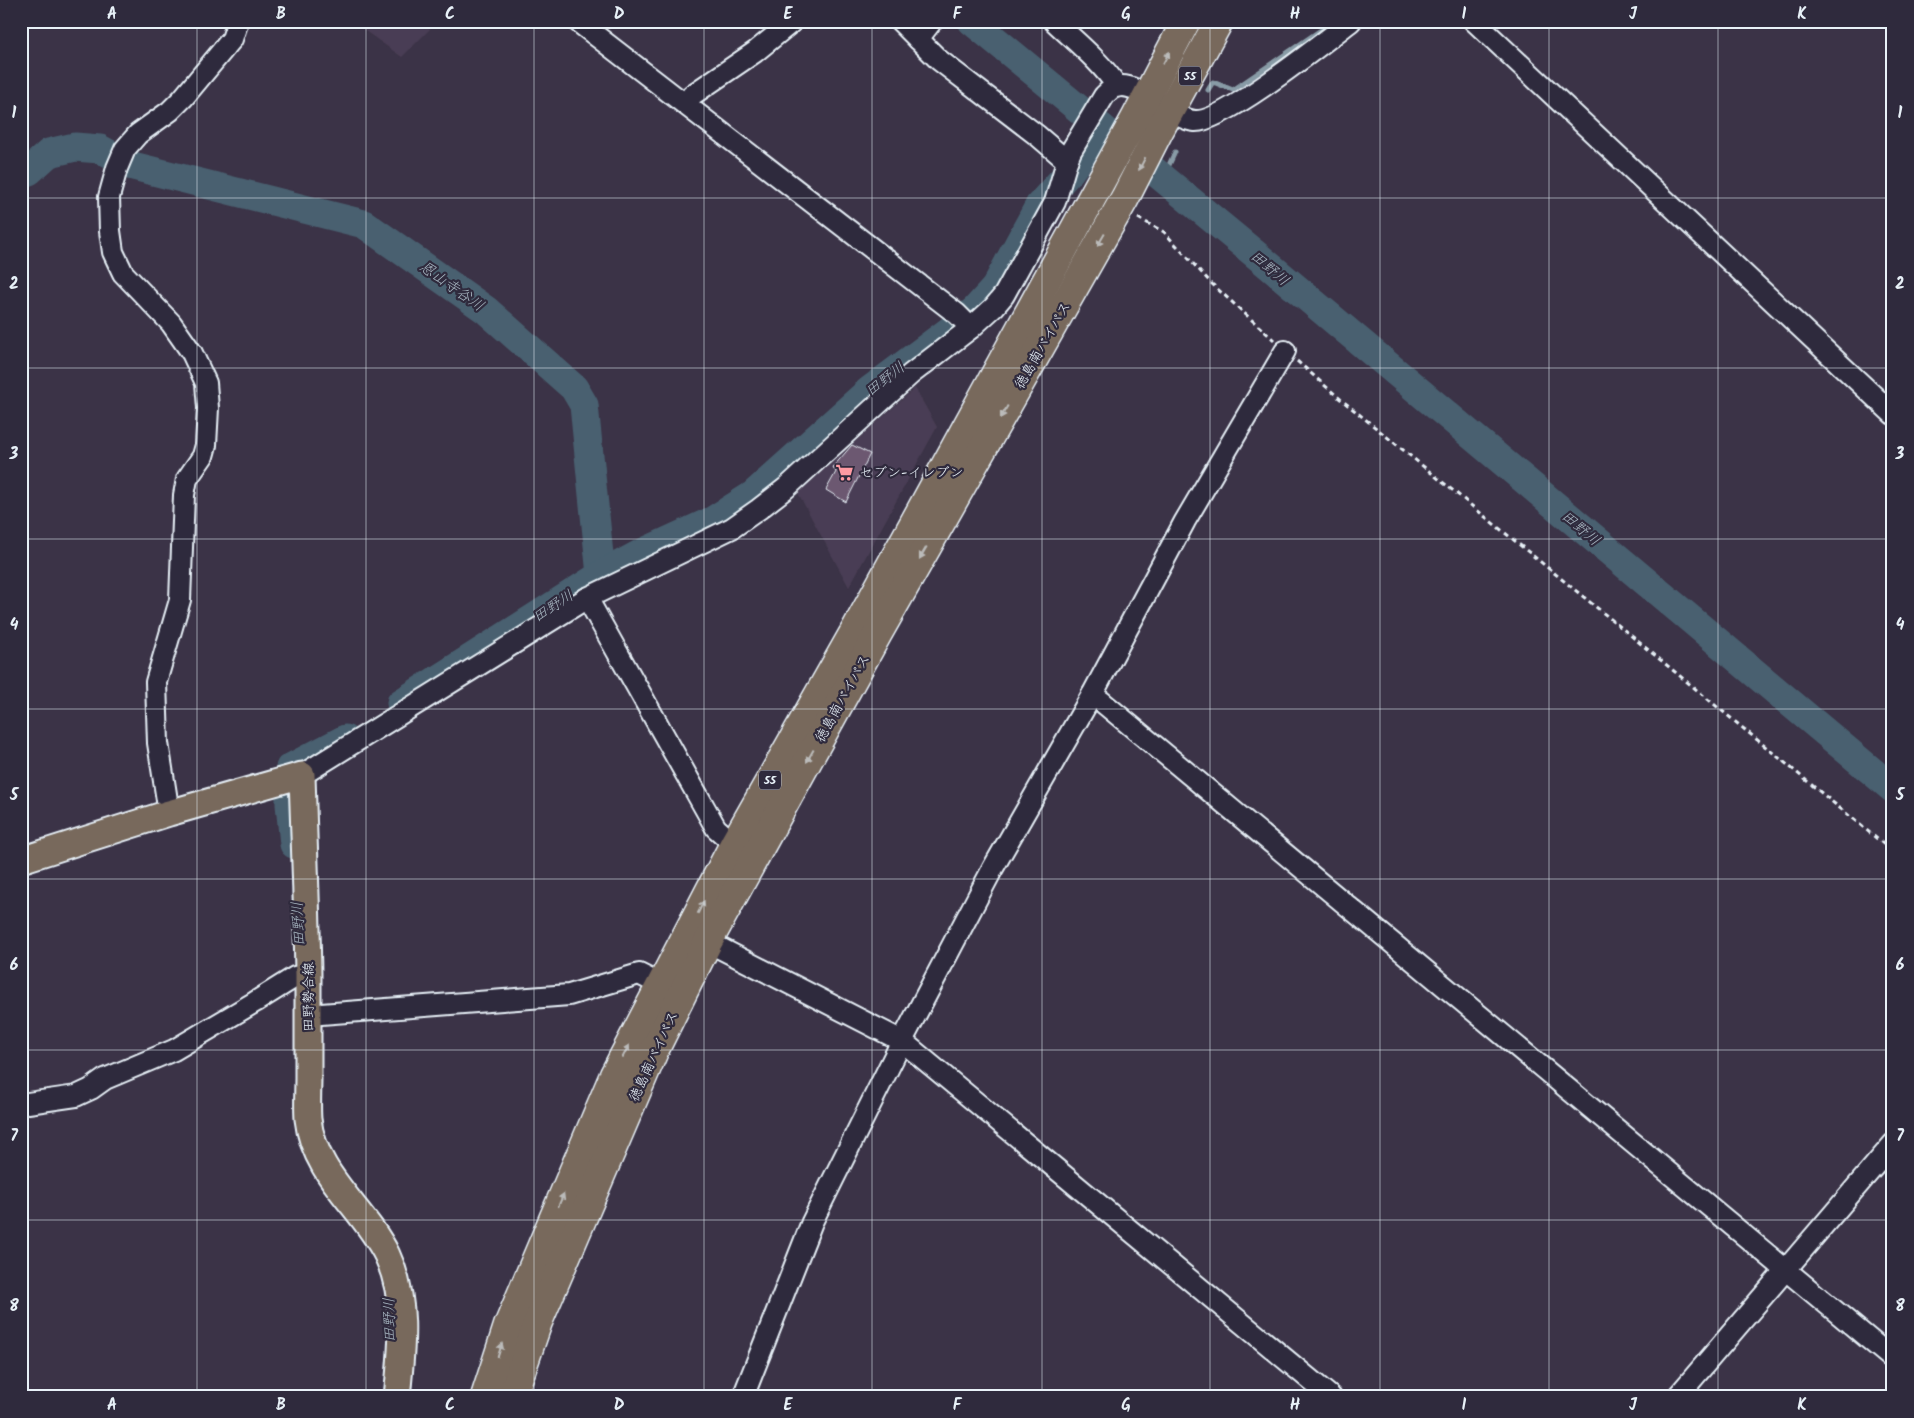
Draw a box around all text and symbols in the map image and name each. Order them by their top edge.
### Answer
text: A [107,2,117,27]
text: B [276,2,286,27]
text: C [445,2,455,27]
text: D [614,2,625,27]
text: E [784,2,794,27]
text: F [953,2,963,27]
text: G [1121,2,1131,27]
text: H [1290,2,1300,27]
text: I [1462,2,1467,27]
text: J [1629,2,1638,27]
text: K [1797,2,1807,27]
one-way arrow [1162,51,1171,65]
road number: 55 [1179,66,1201,85]
text: 1 [12,101,17,126]
text: 1 [1898,101,1903,126]
one-way arrow [1138,156,1146,171]
one-way arrow [1097,233,1105,248]
water label: 田野川 [1244,245,1294,292]
water label: 恩山寺谷川 [414,255,489,318]
text: 2 [9,272,19,297]
text: 2 [1895,272,1905,297]
street label: 徳島南バイパス [1009,298,1077,393]
water label: 田野川 [860,356,911,403]
one-way arrow [999,405,1008,419]
text: 3 [9,442,19,467]
text: 3 [1895,442,1905,467]
supermarket icon: セブン-イレブン [835,462,855,482]
place label: セブン-イレブン [859,462,963,484]
water label: 田野川 [1555,505,1605,552]
one-way arrow [919,547,928,560]
water label: 田野川 [528,585,579,629]
text: 4 [10,613,19,638]
text: 4 [1896,613,1905,638]
street label: 徳島南バイパス [810,650,876,747]
one-way arrow [806,749,814,764]
road number: 55 [759,770,781,790]
text: 5 [9,783,20,808]
text: 5 [1895,783,1906,808]
one-way arrow [697,900,705,914]
water label: 田野川 [286,901,312,947]
text: 6 [10,953,19,978]
text: 6 [1896,953,1905,978]
street label: 田野勢合線 [298,962,320,1032]
street label: 徳島南バイパス [623,1007,685,1105]
one-way arrow [622,1044,630,1058]
text: 7 [10,1124,18,1149]
text: 7 [1896,1124,1904,1149]
one-way arrow [557,1192,565,1207]
text: 8 [9,1294,19,1319]
text: 8 [1895,1294,1905,1319]
water label: 田野川 [378,1297,402,1343]
one-way arrow [496,1343,504,1358]
text: A [107,1393,117,1418]
text: B [276,1393,286,1418]
text: C [445,1393,455,1418]
text: D [614,1393,625,1418]
text: E [784,1393,794,1418]
text: F [953,1393,963,1418]
text: G [1121,1393,1131,1418]
text: H [1290,1393,1300,1418]
text: I [1462,1393,1467,1418]
text: J [1629,1393,1638,1418]
text: K [1797,1393,1807,1418]

